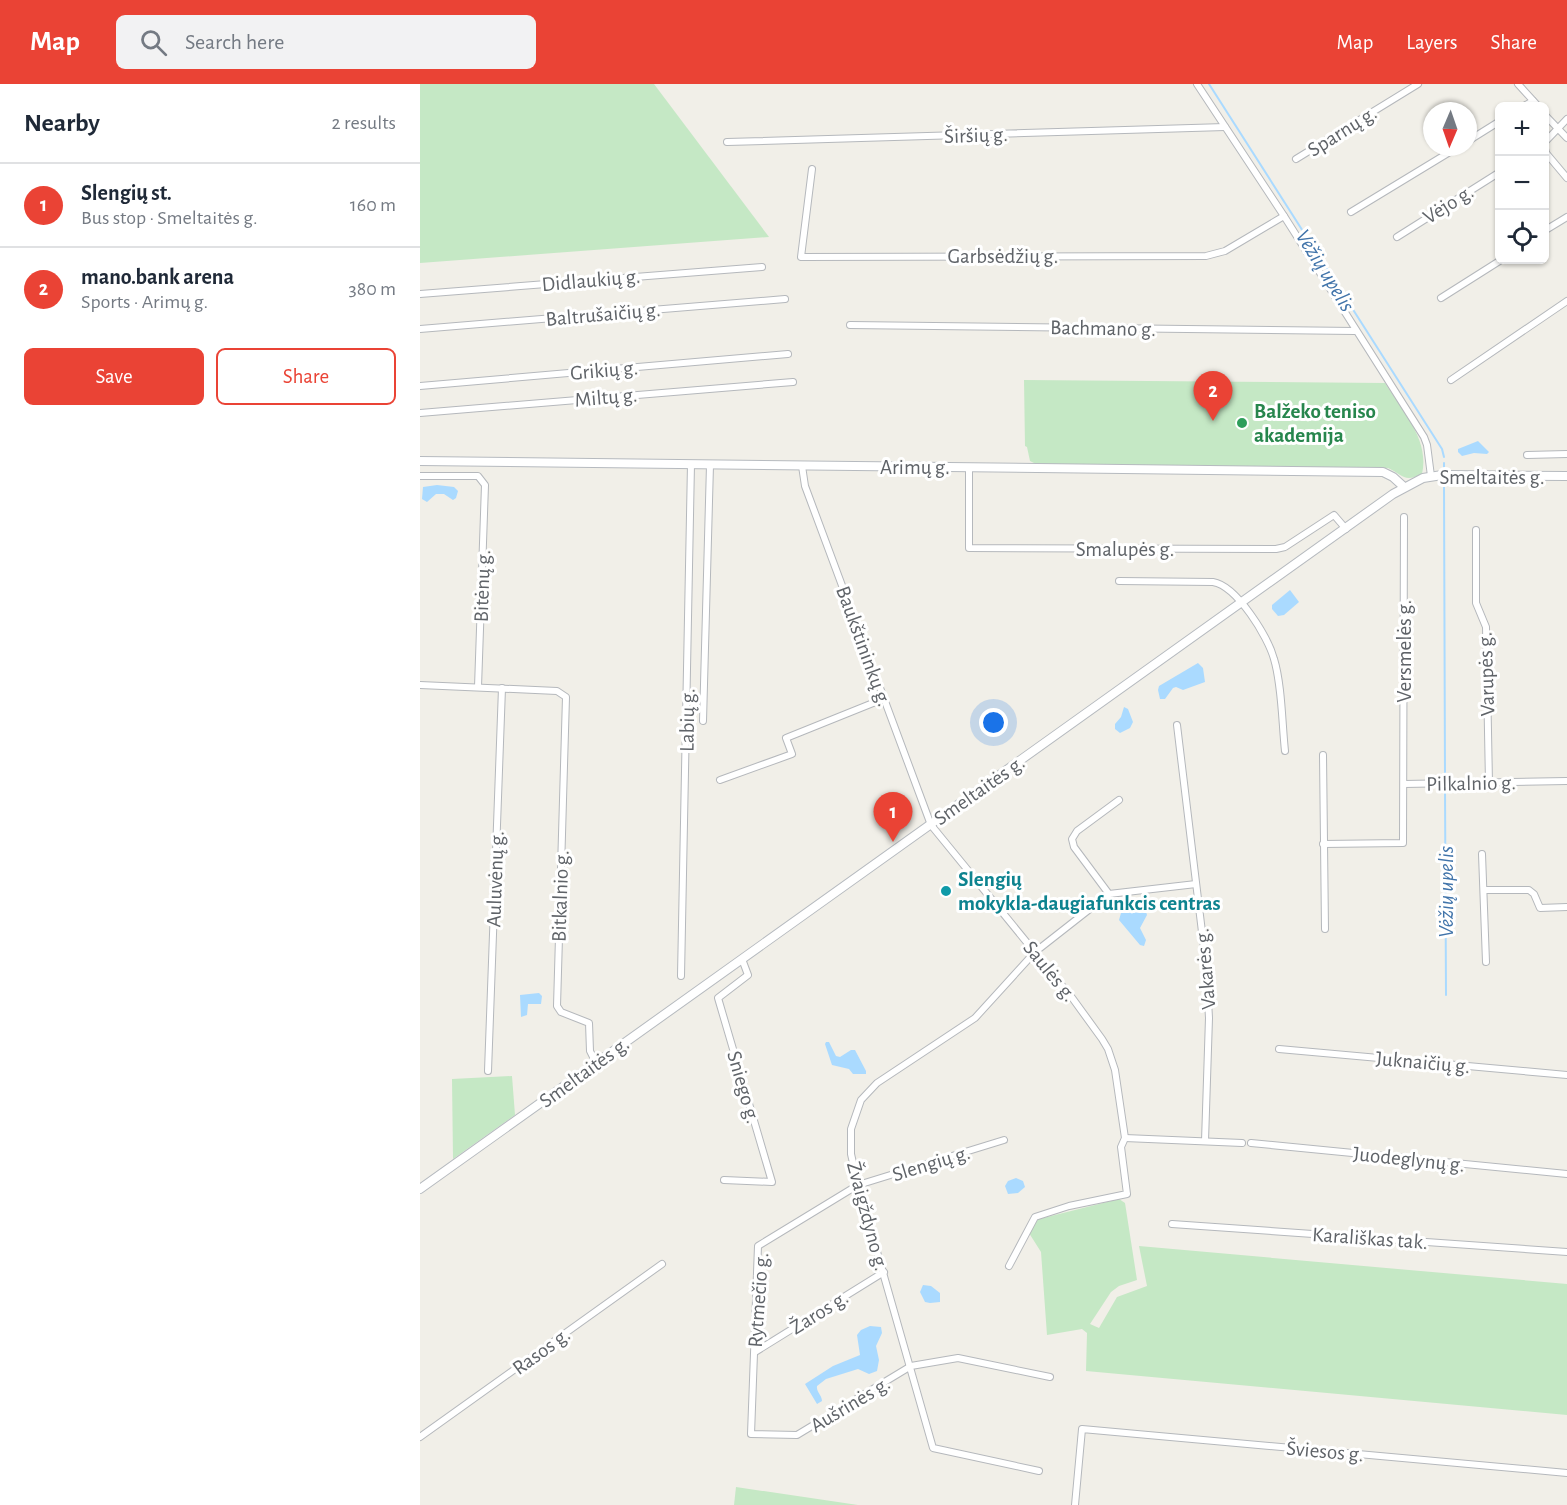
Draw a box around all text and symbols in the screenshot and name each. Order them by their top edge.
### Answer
search box [116,15,536,69]
icon: search [137,26,170,59]
text: Map [30,28,80,56]
text: Search here [185,31,284,53]
text: Map [1337,32,1373,53]
text: Layers [1406,32,1457,53]
text: Share [1490,32,1537,53]
street label: Sparnų g. [1304,102,1380,161]
north arrow [1423,102,1477,156]
map controls [1495,102,1549,264]
button: + [1495,102,1549,156]
text: Nearby [24,110,100,136]
text: 2 results [332,113,396,133]
street label: Širšių g. [944,122,1008,147]
button: − [1495,156,1549,210]
street label: Vėjo g. [1419,181,1477,228]
text: Slengių st. [81,182,172,204]
text: 1 [40,195,47,215]
text: 160 m [350,195,396,215]
text: Bus stop · Smeltaitės g. [81,208,258,228]
button: locate [1495,210,1549,264]
water label: Vėžių upelis [1291,226,1359,316]
street label: Garbsėdžių g. [948,246,1058,267]
text: mano.bank arena [81,266,234,288]
street label: Didlaukių g. [541,266,641,295]
text: 2 [39,279,48,299]
text: 380 m [348,279,396,299]
text: Sports · Arimų g. [81,292,208,312]
street label: Baltrušaičių g. [545,299,661,330]
street label: Bachmano g. [1050,317,1156,340]
button: Save [24,348,204,405]
button: Share [216,348,396,405]
street label: Grikių g. [569,357,639,384]
pin: 2 [1194,372,1232,421]
street label: Miltų g. [574,384,638,411]
place label: Balžeko teniso akademija [1254,401,1376,446]
marker: Balžeko teniso akademija [1235,416,1249,430]
street label: Arimų g. [880,457,950,478]
street label: Smeltaitės g. [1439,467,1545,488]
street label: Smalupės g. [1076,539,1174,560]
street label: Bitėnų g. [471,549,494,623]
street label: Baukštininkų g. [832,583,895,709]
street label: Versmelės g. [1394,600,1415,702]
street label: Varupės g. [1475,631,1498,716]
street label: Labių g. [676,688,699,752]
your location [979,708,1008,737]
street label: Smeltaitės g. [930,752,1028,829]
street label: Pilkalnio g. [1426,772,1516,795]
pin: 1 [874,792,912,842]
street label: Auluvėnų g. [483,830,508,928]
water label: Vėžių upelis [1435,846,1458,938]
street label: Bitkalnio g. [548,850,573,942]
place label: Slengių mokykla-daugiafunkcis centras [958,869,1221,914]
marker: Slengių mokykla-daugiafunkcis centras [939,884,953,898]
street label: Vakarės g. [1191,927,1220,1011]
street label: Saulės g. [1019,937,1080,1006]
street label: Smeltaitės g. [536,1033,633,1112]
street label: Juknaičių g. [1375,1048,1471,1077]
street label: Sniego g. [723,1049,764,1126]
street label: Slengių g. [890,1142,972,1185]
street label: Juodeglynų g. [1352,1143,1466,1176]
street label: Žvaigždyno g. [843,1159,894,1273]
street label: Karališkas tak. [1311,1224,1429,1253]
street label: Rytmečio g. [745,1252,772,1348]
street label: Žaros g. [786,1285,852,1338]
street label: Rasos g. [509,1324,574,1379]
street label: Aušrinės g. [807,1373,894,1436]
street label: Šviesos g. [1285,1436,1365,1465]

